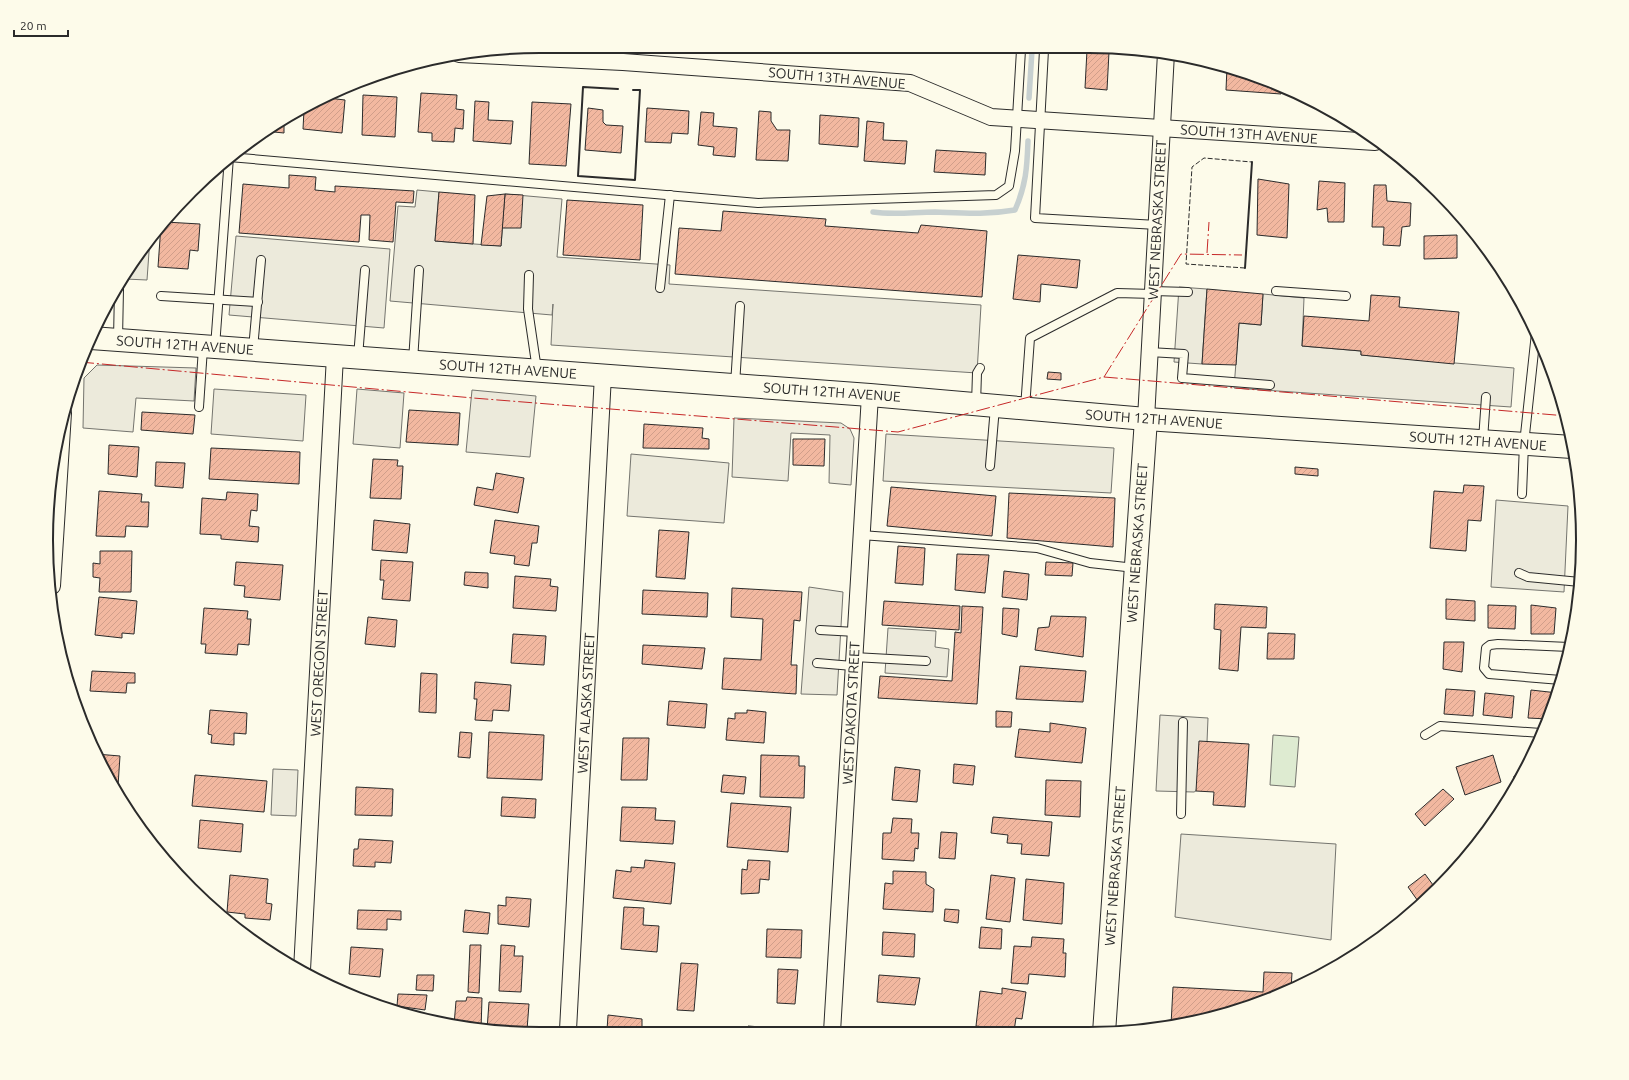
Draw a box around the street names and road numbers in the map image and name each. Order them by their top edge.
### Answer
street label: SOUTH 13TH AVENUE [768,64,906,92]
street label: SOUTH 13TH AVENUE [1180,121,1318,147]
street label: WEST NEBRASKA STREET [1145,139,1169,300]
street label: SOUTH 12TH AVENUE [116,332,254,358]
street label: SOUTH 12TH AVENUE [439,356,577,382]
street label: SOUTH 12TH AVENUE [763,379,901,405]
street label: SOUTH 12TH AVENUE [1085,406,1223,432]
street label: SOUTH 12TH AVENUE [1409,428,1547,454]
street label: WEST NEBRASKA STREET [1123,462,1151,623]
street label: WEST OREGON STREET [307,589,331,737]
street label: WEST ALASKA STREET [574,632,598,774]
street label: WEST DAKOTA STREET [839,641,863,785]
street label: WEST NEBRASKA STREET [1101,785,1129,946]

